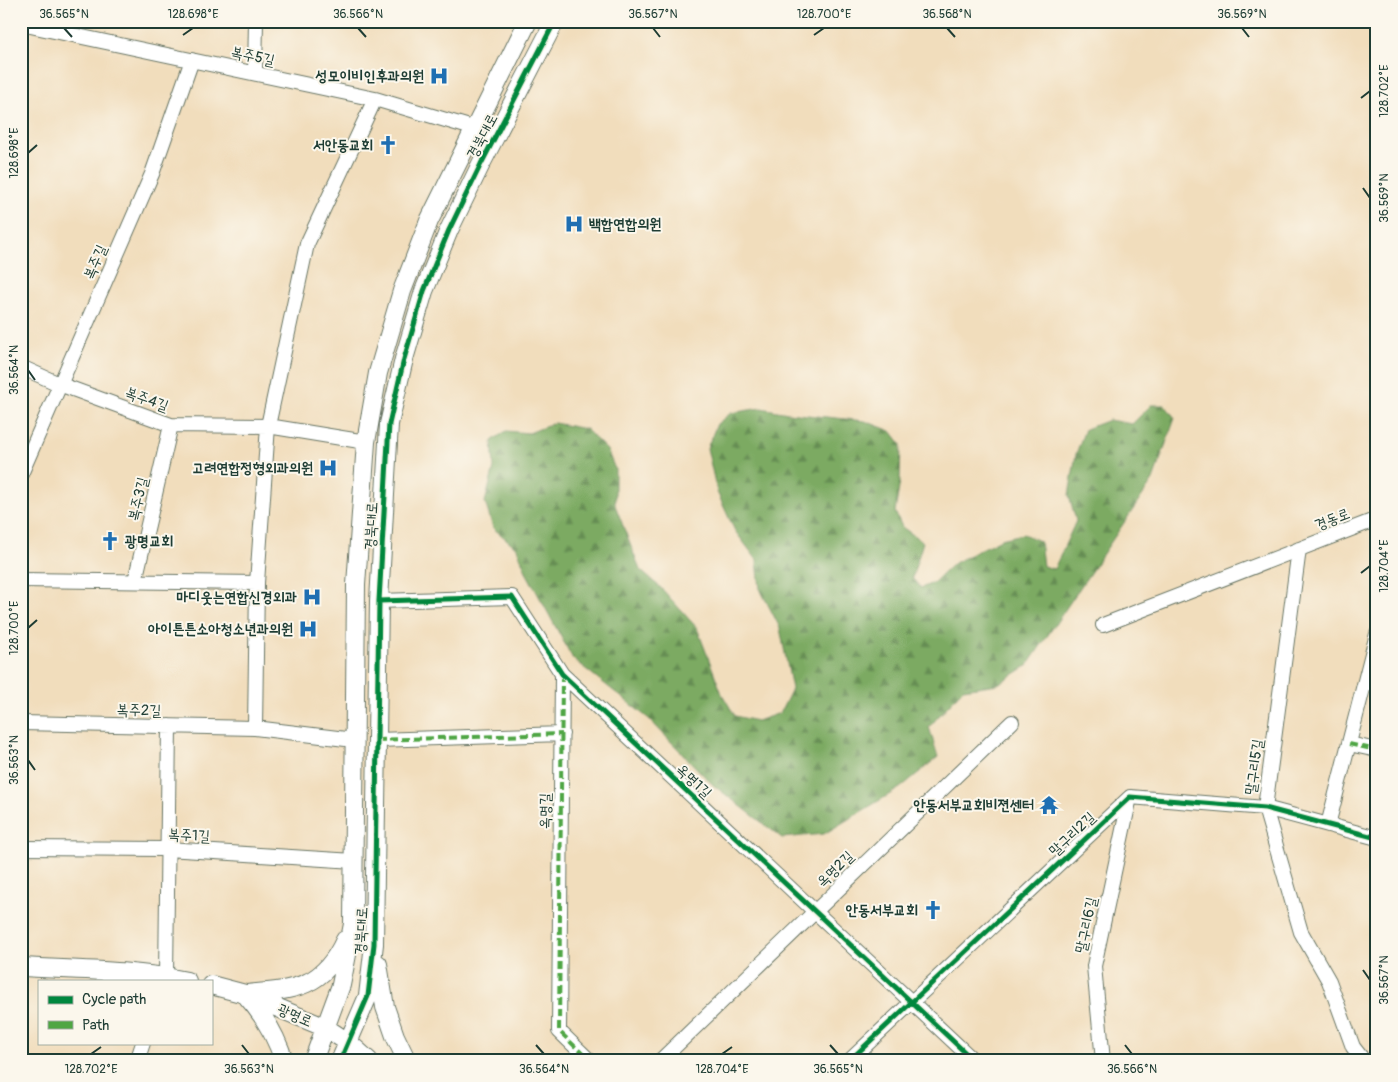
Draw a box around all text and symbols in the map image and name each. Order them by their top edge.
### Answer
text: 36.565°N [39,7,89,22]
text: 128.698°E [168,7,218,22]
text: 36.566°N [333,7,383,22]
text: 36.567°N [628,7,678,22]
text: 128.700°E [797,7,851,22]
text: 36.568°N [922,7,972,22]
text: 36.569°N [1217,7,1267,22]
street label: 복주5길 [229,43,277,70]
hospital icon: 성모이비인후과의원 [428,65,450,87]
text: 128.702°E [1377,65,1392,117]
place label: 성모이비인후과의원 [315,67,424,86]
street label: 경북대로 [463,110,502,162]
text: 128.698°E [7,128,22,178]
church icon: 서안동교회 [377,134,399,156]
place label: 서안동교회 [313,136,373,155]
text: 36.569°N [1377,173,1392,223]
hospital icon: 백합연합의원 [563,213,585,235]
place label: 백합연합의원 [589,215,661,234]
street label: 복주길 [79,242,112,283]
text: 36.564°N [7,345,22,395]
street label: 복주4길 [122,383,171,416]
hospital icon: 고려연합정형외과의원 [317,457,339,479]
place label: 고려연합정형외과의원 [192,459,313,478]
street label: 복주3길 [124,475,153,523]
street label: 경북대로 [361,501,382,551]
street label: 경동로 [1312,504,1352,535]
church icon: 광명교회 [99,530,121,552]
place label: 광명교회 [124,532,173,551]
text: 128.704°E [1377,539,1392,593]
hospital icon: 마디웃는연합신경외과 [301,586,323,608]
place label: 마디웃는연합신경외과 [176,588,297,607]
text: 128.700°E [7,601,22,655]
hospital icon: 아이튼튼소아청소년과의원 [297,618,319,640]
place label: 아이튼튼소아청소년과의원 [147,620,293,639]
street label: 복주2길 [117,701,161,720]
text: 36.563°N [7,735,22,785]
street label: 말구리5길 [1241,738,1268,796]
street label: 옥명1길 [672,760,716,803]
street label: 옥명길 [536,793,555,829]
temple icon: 안동서부교회비젼센터 [1038,794,1060,816]
place label: 안동서부교회비젼센터 [913,796,1034,815]
street label: 말구리2길 [1045,808,1100,861]
street label: 복주1길 [167,825,210,846]
street label: 옥명2길 [813,847,858,892]
street label: 말구리6길 [1071,895,1102,955]
church icon: 안동서부교회 [922,899,944,921]
place label: 안동서부교회 [846,901,918,920]
street label: 경북대로 [351,906,372,956]
text: 36.567°N [1377,955,1392,1005]
legend [38,980,212,1044]
text: Cycle path [82,990,146,1009]
street label: 광명로 [274,1000,315,1031]
text: Path [82,1016,109,1035]
text: 128.702°E [65,1062,117,1077]
text: 36.563°N [224,1062,274,1077]
text: 36.564°N [519,1062,569,1077]
text: 128.704°E [695,1062,749,1077]
text: 36.565°N [813,1062,863,1077]
text: 36.566°N [1107,1062,1157,1077]

